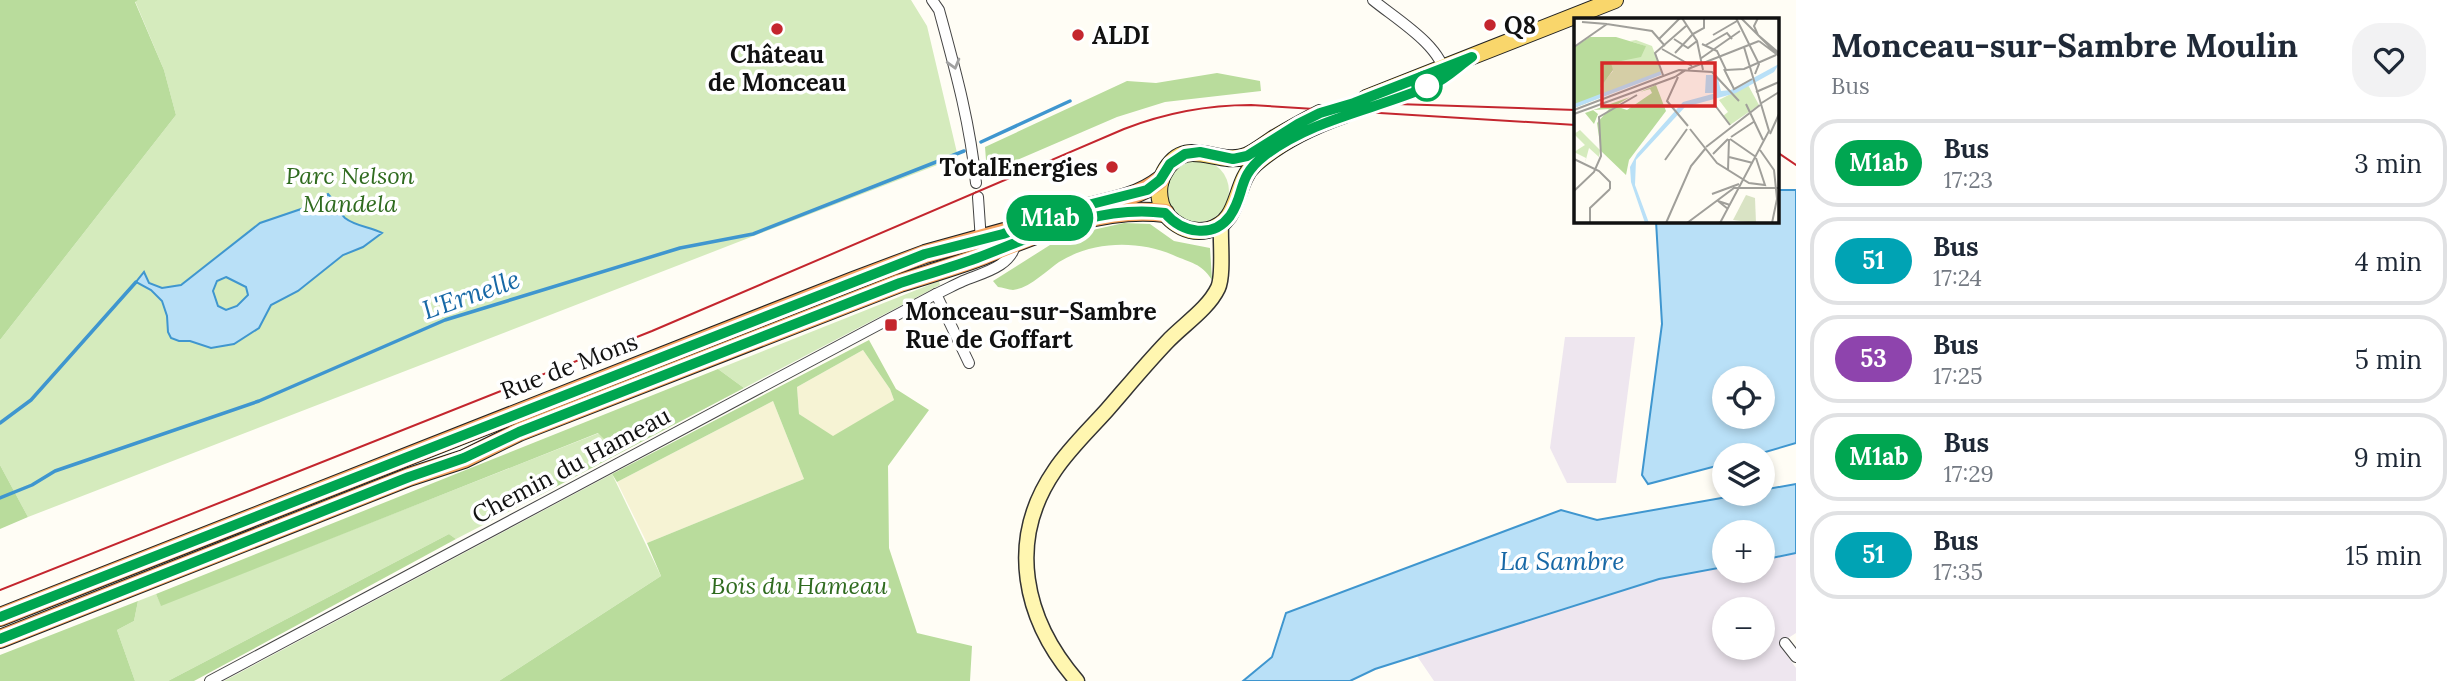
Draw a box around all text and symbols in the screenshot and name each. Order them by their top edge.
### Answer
place label: Q8 [1504,10,1536,41]
marker: Q8 [1482,17,1498,33]
inset map [1574,18,1778,222]
place label: ALDI [1092,20,1150,51]
marker: Château de Monceau [769,21,785,37]
button: heart [2352,23,2426,97]
text: Monceau-sur-Sambre Moulin [1831,24,2298,66]
marker: ALDI [1070,27,1086,43]
place label: Château de Monceau [708,39,846,98]
one-way arrow [945,58,960,70]
unlabelled marker [1412,71,1442,101]
text: Bus [1831,71,1870,100]
text: Bus [1943,132,1989,165]
text: M1ab [1849,147,1908,178]
text: 3 min [2354,147,2422,180]
place label: TotalEnergies [940,152,1098,183]
marker: TotalEnergies [1104,159,1120,175]
park label: Parc Nelson Mandela [285,160,415,219]
text: 17:23 [1943,165,1993,194]
line badge: M1ab [1001,195,1099,241]
text: M1ab [1020,202,1080,233]
text: Bus [1933,230,1979,263]
text: 51 [1862,245,1885,276]
text: 4 min [2355,245,2422,278]
water label: L'Ernelle [418,262,524,326]
text: 17:24 [1933,263,1982,292]
place label: Monceau-sur-Sambre Rue de Goffart [905,296,1157,355]
marker: Monceau-sur-Sambre Rue de Goffart [883,317,899,333]
street label: Rue de Mons [496,326,642,406]
text: Bus [1933,328,1979,361]
text: 53 [1860,343,1887,374]
text: 5 min [2355,343,2422,376]
text: 17:25 [1933,361,1983,390]
map controls [1712,366,1775,660]
button: locate [1712,366,1775,429]
street label: Chemin du Hameau [467,400,675,530]
text: Bus [1943,426,1989,459]
text: M1ab [1849,441,1908,472]
text: 9 min [2354,441,2422,474]
button: layers [1712,443,1775,506]
text: 17:29 [1943,459,1994,488]
button: + [1712,520,1775,583]
text: Bus [1933,524,1979,557]
text: 51 [1862,539,1885,570]
text: 15 min [2345,539,2422,572]
water label: La Sambre [1499,544,1625,577]
text: 17:35 [1933,557,1983,586]
park label: Bois du Hameau [711,570,888,601]
button: − [1712,597,1775,660]

